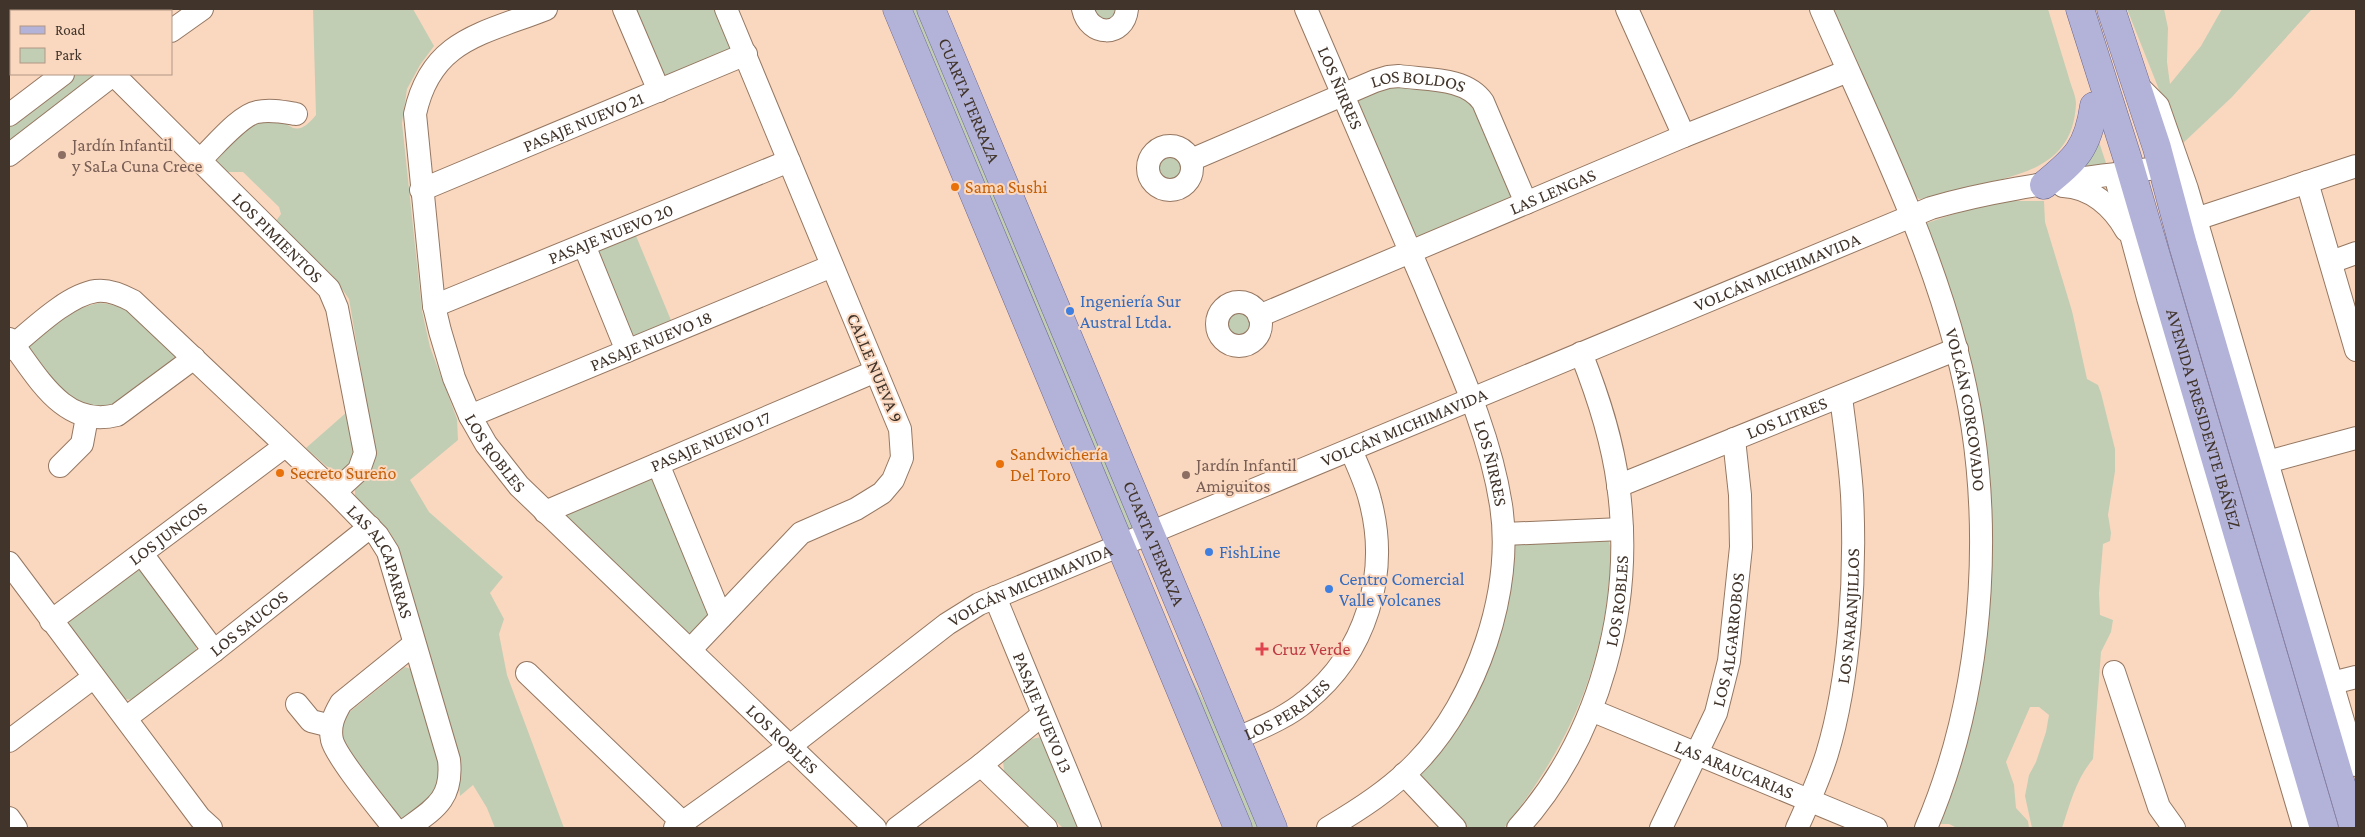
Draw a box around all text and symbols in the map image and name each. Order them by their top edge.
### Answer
legend [10,10,172,75]
text: Road [55,22,86,38]
street label: CUARTA TERRAZA [934,35,1004,166]
street label: LOS ÑIRRES [1314,43,1367,132]
text: Park [55,47,82,63]
street label: LOS BOLDOS [1368,66,1469,96]
street label: PASAJE NUEVO 21 [520,88,647,156]
place label: Jardín Infantil y SaLa Cuna Crece [70,135,202,176]
marker: Jardín Infantil y SaLa Cuna Crece [56,149,68,161]
street label: LAS LENGAS [1507,165,1599,219]
place label: Sama Sushi [965,177,1048,197]
marker: Sama Sushi [949,181,961,193]
street label: LOS PIMIENTOS [228,188,327,287]
street label: PASAJE NUEVO 20 [545,199,676,268]
street label: VOLCÁN MICHIMAVIDA [1691,228,1864,316]
place label: Ingeniería Sur Austral Ltda. [1080,291,1182,332]
marker: Ingeniería Sur Austral Ltda. [1064,305,1076,317]
street label: AVENIDA PRESIDENTE IBÁÑEZ [2162,306,2246,531]
street label: PASAJE NUEVO 18 [587,307,715,375]
street label: CALLE NUEVA 9 [843,310,907,426]
street label: VOLCÁN CORCOVADO [1941,326,1989,492]
street label: VOLCÁN MICHIMAVIDA [1318,384,1491,471]
street label: LOS LITRES [1744,393,1830,443]
street label: PASAJE NUEVO 17 [647,407,774,476]
street label: LOS ROBLES [461,410,529,497]
street label: LOS ÑIRRES [1470,418,1511,508]
place label: Sandwichería Del Toro [1010,444,1108,485]
place label: Jardín Infantil Amiguitos [1194,455,1297,496]
marker: Sandwichería Del Toro [994,458,1006,470]
place label: Secreto Sureño [290,463,396,483]
marker: Secreto Sureño [274,467,286,479]
marker: Jardín Infantil Amiguitos [1180,469,1192,481]
street label: CUARTA TERRAZA [1119,478,1189,609]
street label: LOS JUNCOS [125,498,211,569]
street label: LAS ALCAPARRAS [343,500,417,621]
street label: VOLCÁN MICHIMAVIDA [944,539,1116,631]
place label: FishLine [1219,542,1281,562]
marker: FishLine [1203,546,1215,558]
street label: LOS NARANJILLOS [1833,548,1863,685]
street label: LOS ROBLES [1601,555,1632,648]
place label: Centro Comercial Valle Volcanes [1339,569,1465,610]
street label: LOS ALGARROBOS [1708,572,1748,709]
marker: Centro Comercial Valle Volcanes [1323,583,1335,595]
street label: LOS SAUCOS [206,586,292,660]
place label: Cruz Verde [1272,639,1350,659]
marker: Cruz Verde [1256,643,1268,655]
street label: PASAJE NUEVO 13 [1009,649,1076,776]
street label: LOS PERALES [1241,675,1334,744]
street label: LOS ROBLES [742,700,822,778]
street label: LAS ARAUCARIAS [1672,736,1797,803]

